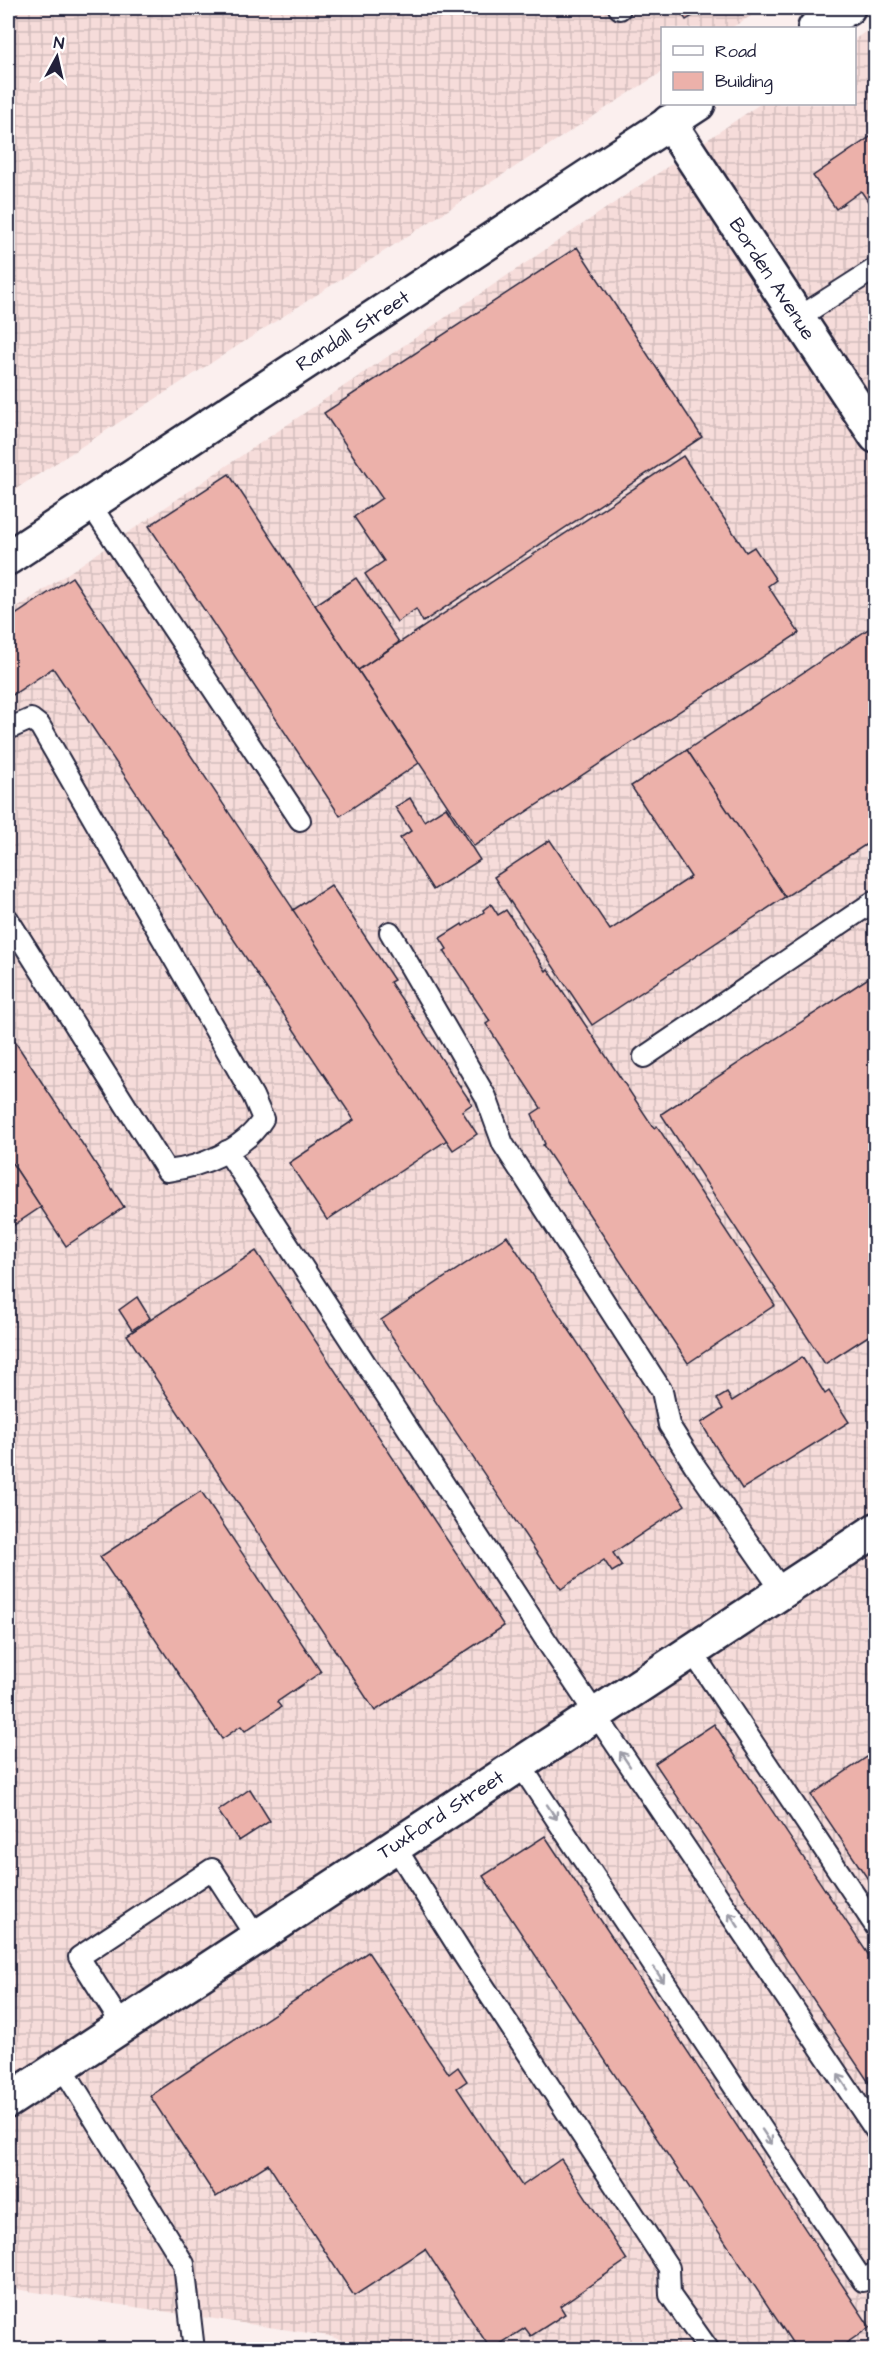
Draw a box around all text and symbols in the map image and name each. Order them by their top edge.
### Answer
north arrow [27,27,87,87]
legend [661,27,856,105]
text: N [52,32,65,55]
text: Road [715,39,756,64]
text: Building [715,69,773,95]
street label: Borden Avenue [722,212,822,346]
street label: Randall Street [291,284,415,378]
one-way arrow [619,1751,631,1767]
street label: Tuxford Street [372,1763,510,1867]
one-way arrow [546,1803,558,1820]
one-way arrow [728,1913,740,1929]
one-way arrow [653,1966,666,1983]
one-way arrow [837,2074,849,2091]
one-way arrow [761,2128,773,2145]

